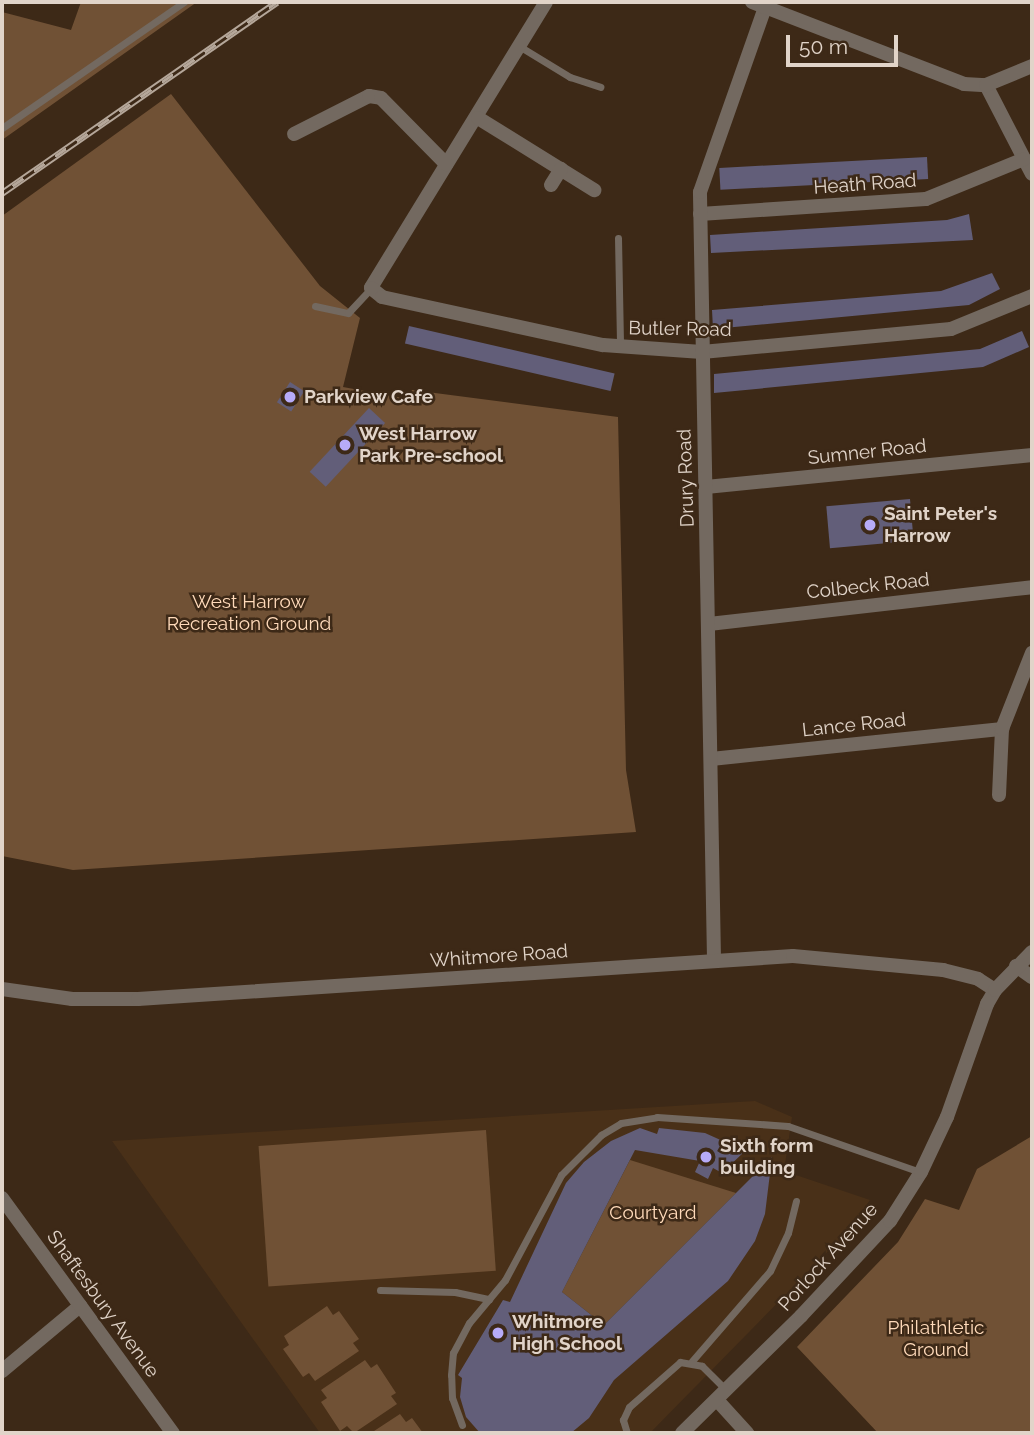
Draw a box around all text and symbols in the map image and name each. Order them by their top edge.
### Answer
scale bar [789,21,901,65]
text: 50 m [799,34,848,59]
street label: Heath Road [813,169,917,199]
street label: Butler Road [628,317,732,341]
place label: Parkview Cafe [304,386,434,408]
marker: Parkview Cafe [282,389,298,405]
place label: West Harrow Park Pre-school [359,423,503,467]
street label: Drury Road [673,428,699,528]
street label: Sumner Road [806,434,928,470]
marker: West Harrow Park Pre-school [337,437,353,453]
place label: Saint Peter's Harrow [884,503,997,547]
marker: Saint Peter's Harrow [862,517,878,533]
street label: Colbeck Road [805,568,931,604]
park label: West Harrow Recreation Ground [167,591,331,635]
street label: Lance Road [801,708,907,742]
street label: Whitmore Road [429,940,569,972]
place label: Sixth form building [720,1135,813,1179]
marker: Sixth form building [698,1149,714,1165]
street label: Porlock Avenue [773,1198,883,1316]
park label: Courtyard [609,1202,697,1224]
street label: Shaftesbury Avenue [42,1226,164,1382]
place label: Whitmore High School [512,1311,622,1355]
park label: Philathletic Ground [887,1317,985,1361]
marker: Whitmore High School [490,1325,506,1341]

